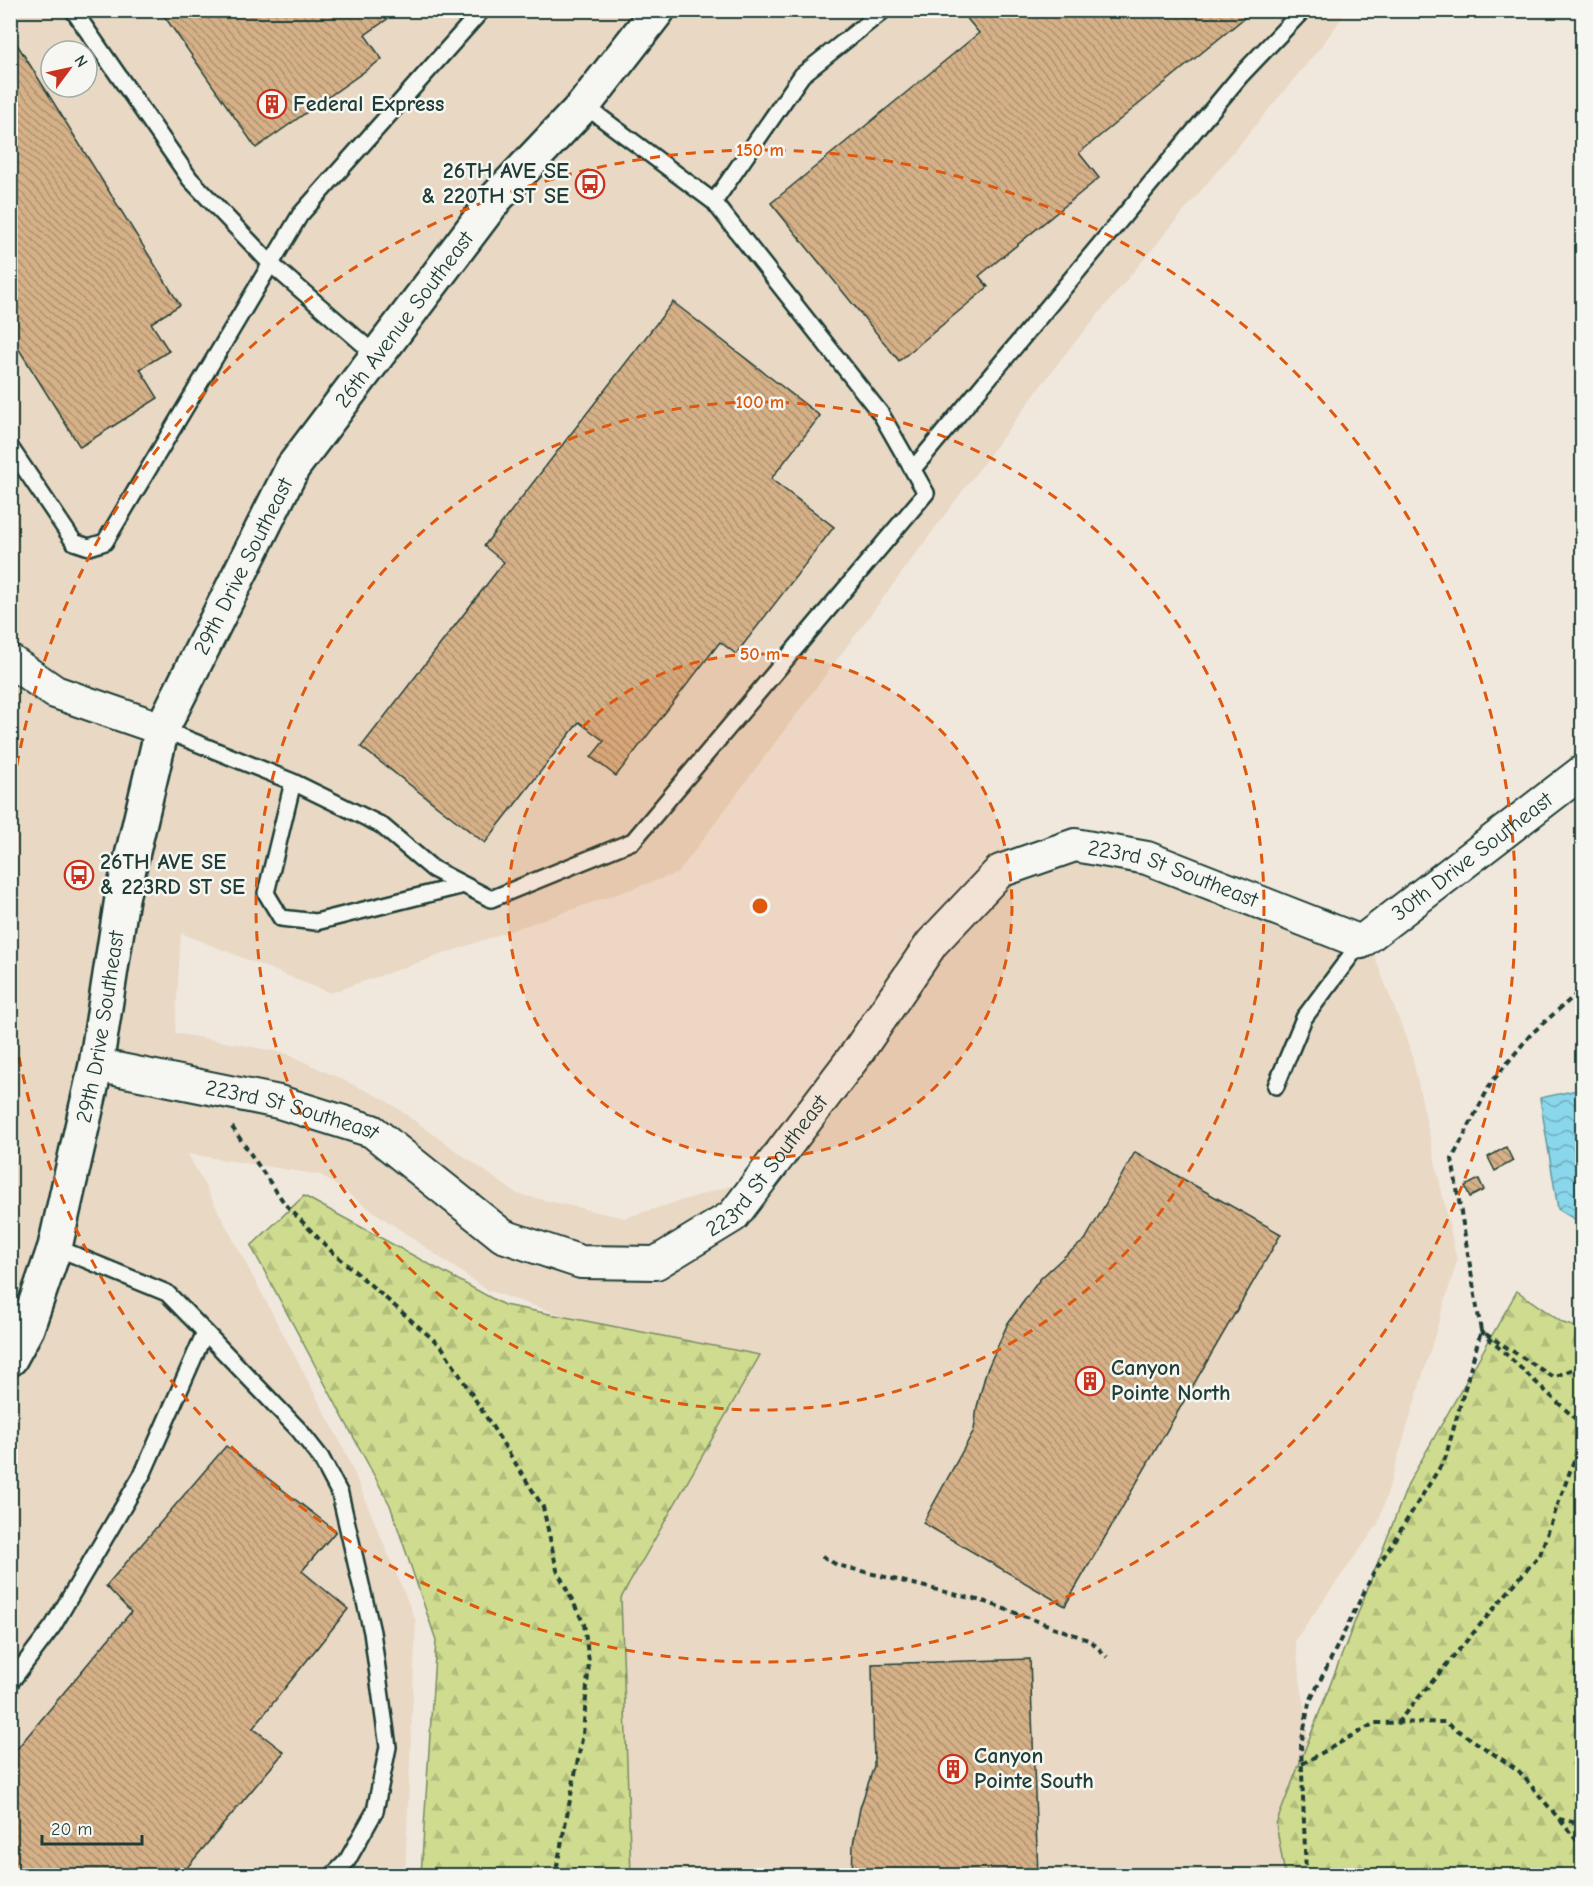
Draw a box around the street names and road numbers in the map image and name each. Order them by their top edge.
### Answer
street label: 26th Avenue Southeast [329,226,480,413]
street label: 29th Drive Southeast [188,473,299,659]
street label: 30th Drive Southeast [1387,786,1558,927]
street label: 223rd St Southeast [1086,835,1262,914]
street label: 29th Drive Southeast [70,928,130,1125]
street label: 223rd St Southeast [203,1074,385,1145]
street label: 223rd St Southeast [701,1089,834,1242]

